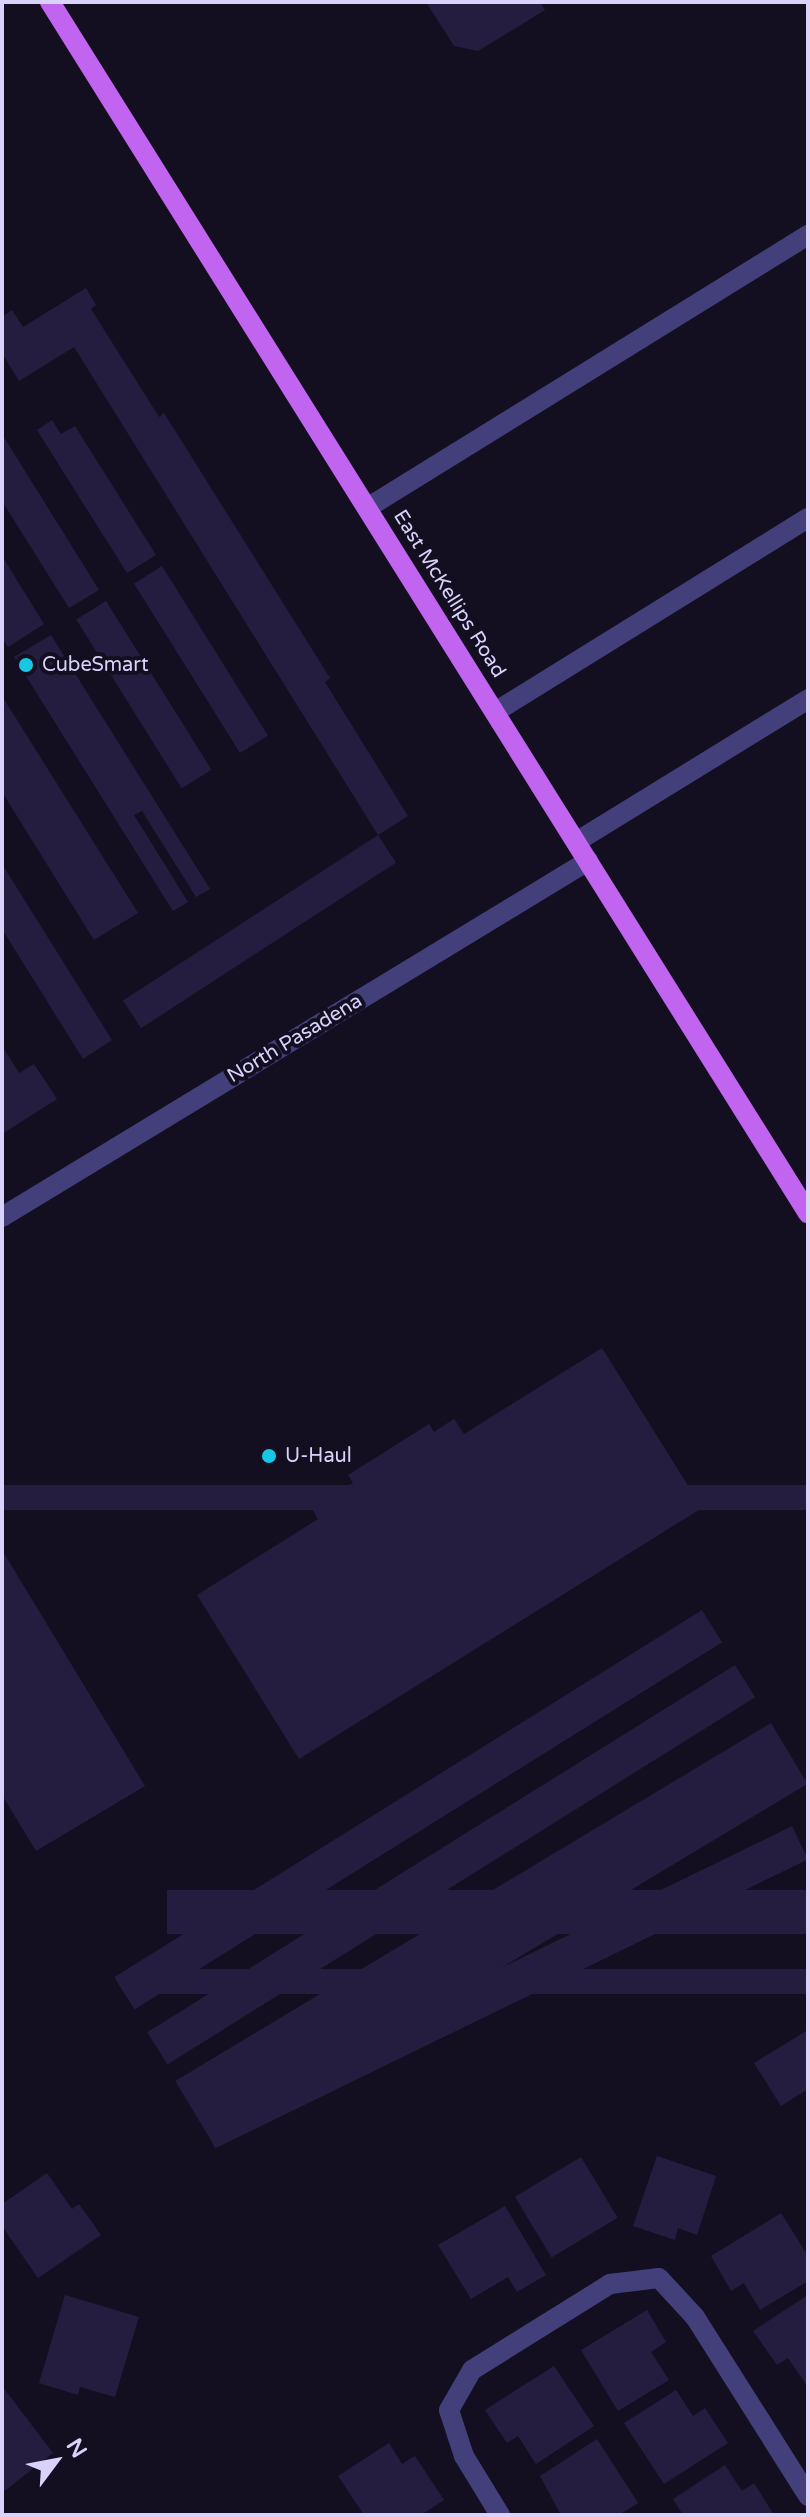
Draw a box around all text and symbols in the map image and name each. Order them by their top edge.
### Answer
street label: East McKellips Road [388,506,510,682]
place label: CubeSmart [42,653,149,677]
marker: CubeSmart [17,656,35,674]
street label: North Pasadena [223,989,367,1089]
place label: U-Haul [285,1444,352,1468]
marker: U-Haul [260,1447,278,1465]
north arrow [16,2421,96,2501]
text: N [61,2434,92,2463]

